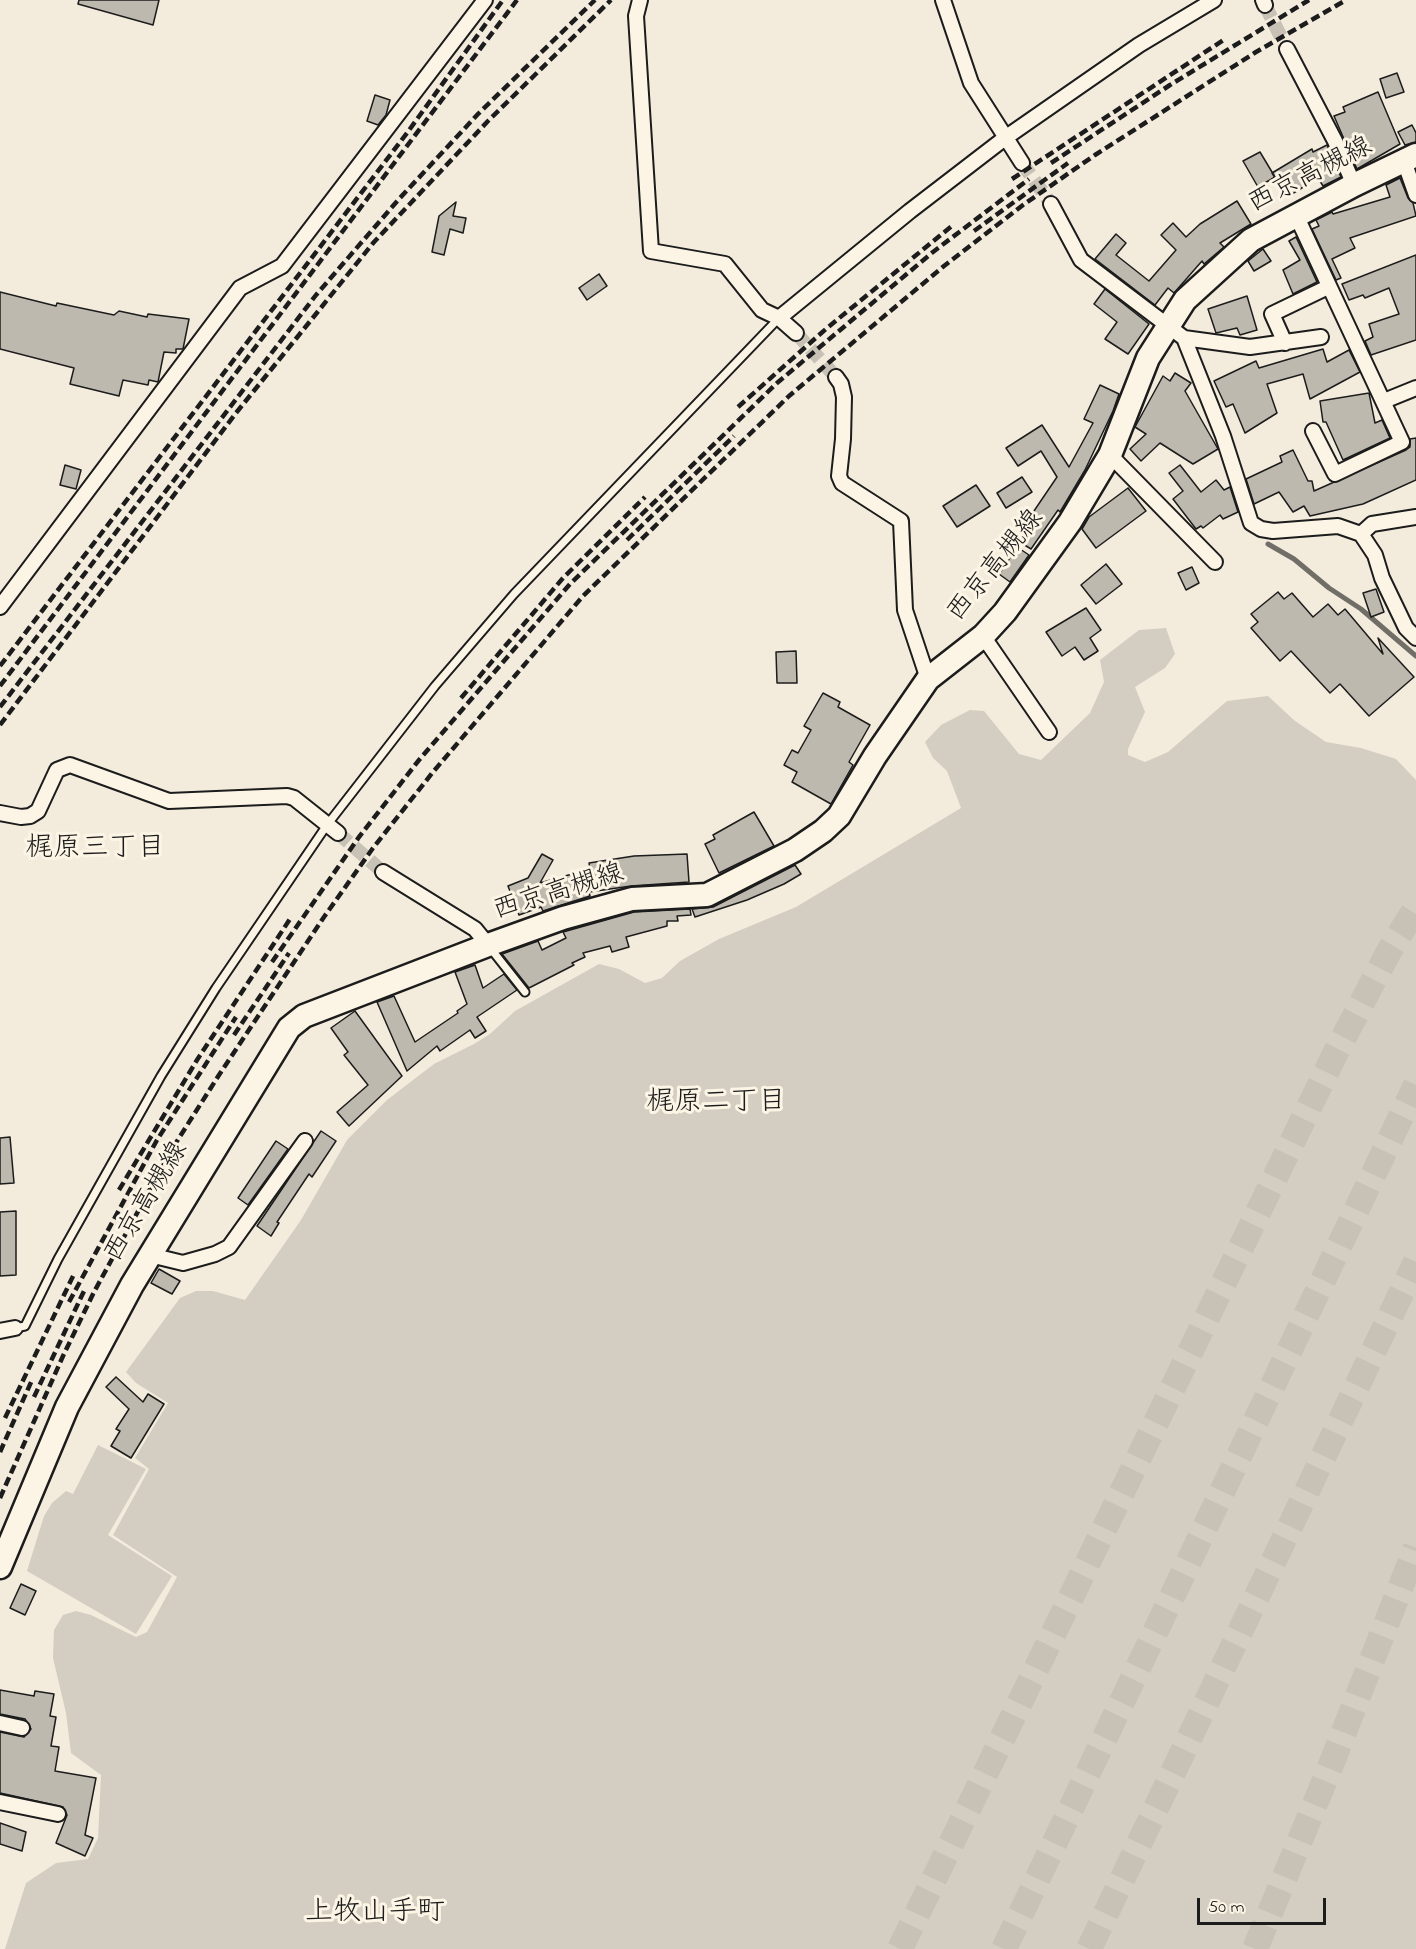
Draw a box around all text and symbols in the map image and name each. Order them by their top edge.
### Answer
street label: 西京高槻線 [1244,132,1378,222]
street label: 西京高槻線 [942,504,1052,630]
district label: 梶原三丁目 [25,833,165,867]
street label: 西京高槻線 [490,859,628,929]
district label: 梶原二丁目 [646,1087,786,1121]
street label: 西京高槻線 [99,1137,197,1269]
scale bar [1200,1886,1329,1924]
text: 50 m [1208,1895,1245,1921]
district label: 上牧山手町 [305,1897,445,1931]

